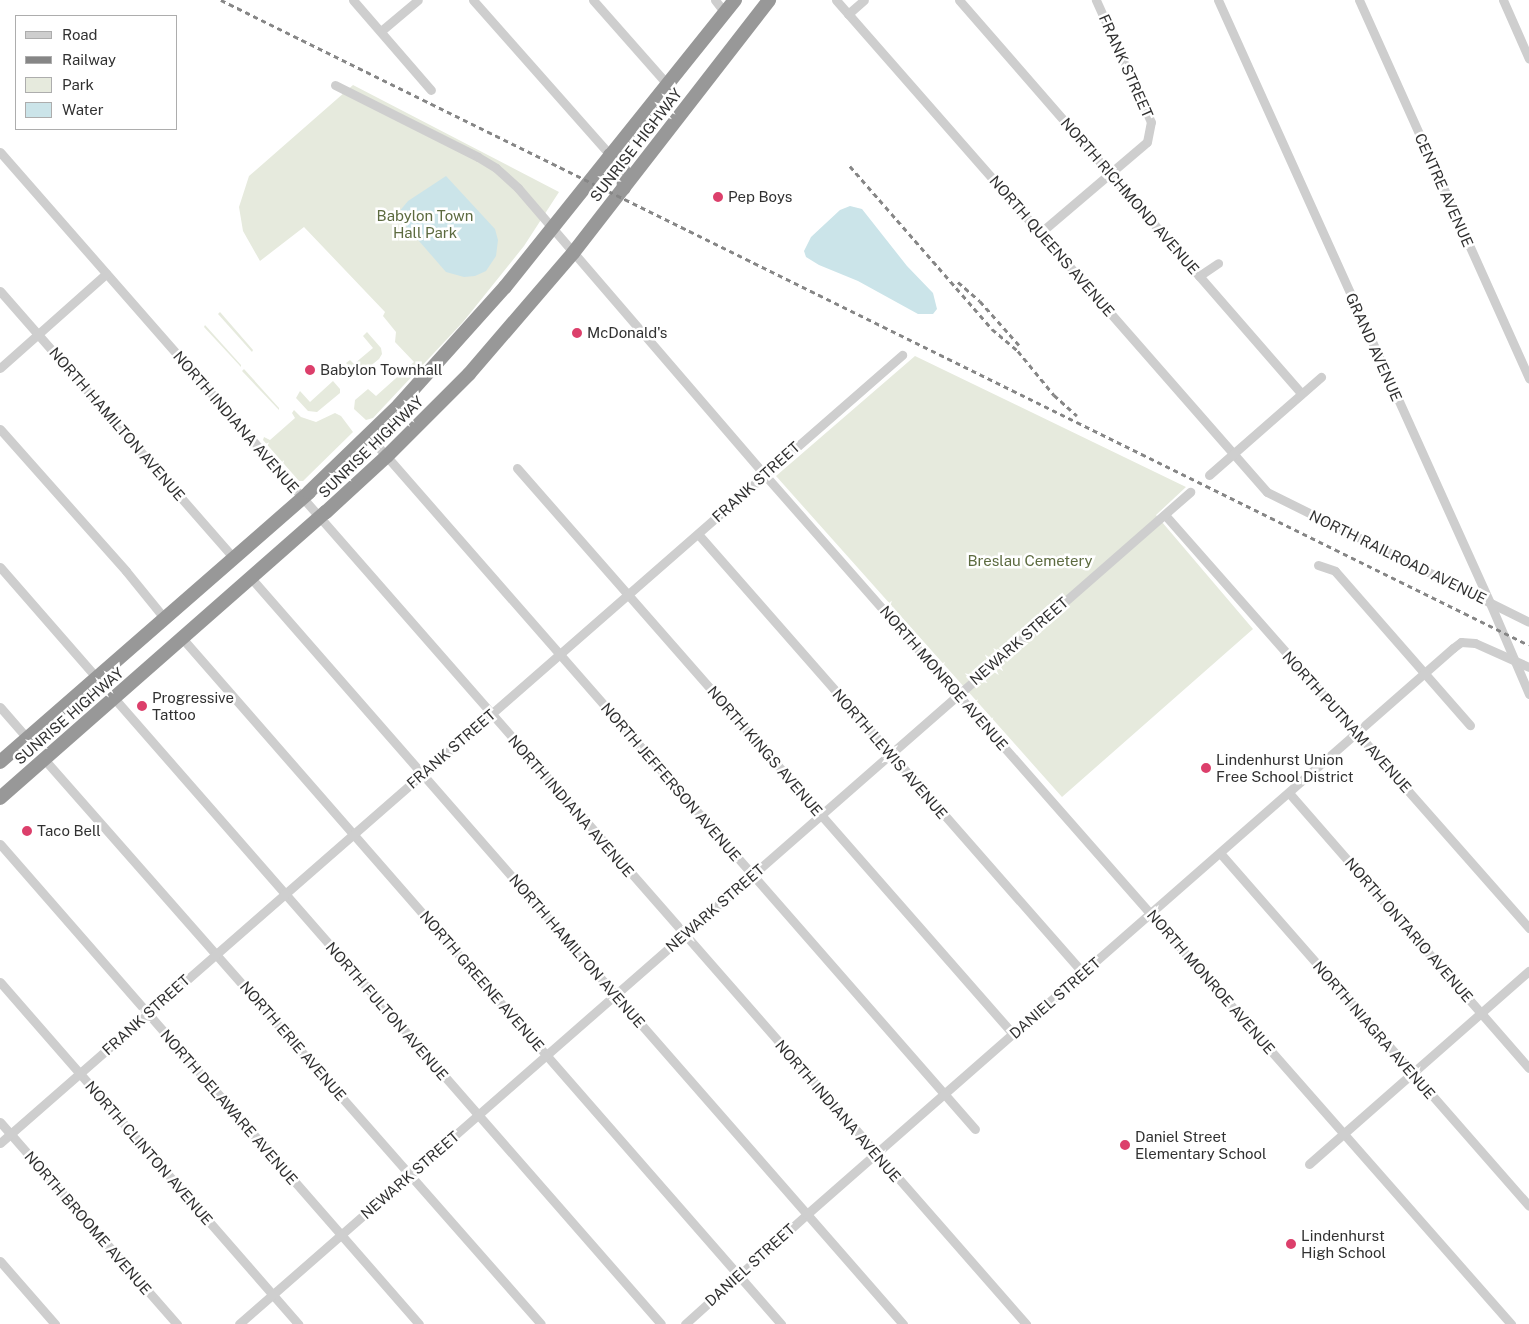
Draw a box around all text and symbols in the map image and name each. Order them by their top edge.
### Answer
street label: FRANK STREET [1095,11,1157,121]
legend [15,15,178,130]
text: Road [62,26,98,43]
text: Railway [62,51,116,68]
text: Park [62,76,94,93]
street label: SUNRISE HIGHWAY [586,85,686,205]
text: Water [62,101,104,118]
street label: NORTH RICHMOND AVENUE [1057,114,1203,278]
street label: CENTRE AVENUE [1411,130,1477,250]
street label: NORTH QUEENS AVENUE [986,172,1118,320]
place label: Pep Boys [728,188,792,206]
marker: Pep Boys [712,191,724,203]
park label: Babylon Town Hall Park [377,206,473,241]
street label: GRAND AVENUE [1342,290,1406,404]
place label: McDonald's [587,324,667,342]
marker: McDonald's [571,327,583,339]
street label: NORTH HAMILTON AVENUE [45,344,189,504]
street label: NORTH INDIANA AVENUE [169,347,303,497]
place label: Babylon Townhall [320,361,443,379]
marker: Babylon Townhall [304,364,316,376]
street label: SUNRISE HIGHWAY [315,392,427,502]
street label: FRANK STREET [708,438,804,526]
street label: NORTH RAILROAD AVENUE [1307,506,1489,608]
park label: Breslau Cemetery [967,552,1093,570]
street label: NEWARK STREET [966,593,1072,689]
street label: NORTH MONROE AVENUE [876,602,1012,754]
street label: NORTH PUTNAM AVENUE [1279,648,1415,796]
street label: SUNRISE HIGHWAY [11,664,127,768]
street label: NORTH KINGS AVENUE [704,682,826,820]
street label: NORTH LEWIS AVENUE [829,685,951,823]
place label: Progressive Tattoo [152,688,234,723]
street label: NORTH JEFFERSON AVENUE [597,699,745,865]
marker: Progressive Tattoo [136,700,148,712]
street label: FRANK STREET [403,706,499,792]
street label: NORTH INDIANA AVENUE [504,731,638,881]
place label: Lindenhurst Union Free School District [1216,750,1354,785]
marker: Lindenhurst Union Free School District [1200,762,1212,774]
place label: Taco Bell [37,822,101,840]
marker: Taco Bell [21,825,33,837]
street label: NORTH ONTARIO AVENUE [1341,854,1477,1006]
street label: NEWARK STREET [662,860,768,956]
street label: NORTH HAMILTON AVENUE [505,871,649,1031]
street label: NORTH MONROE AVENUE [1143,906,1279,1058]
street label: NORTH GREENE AVENUE [416,907,548,1055]
street label: NORTH FULTON AVENUE [322,938,452,1084]
street label: DANIEL STREET [1006,954,1104,1042]
street label: NORTH NIAGRA AVENUE [1309,957,1439,1103]
street label: FRANK STREET [98,971,194,1059]
street label: NORTH ERIE AVENUE [236,978,350,1104]
street label: NORTH DELAWARE AVENUE [157,1026,301,1188]
street label: NORTH INDIANA AVENUE [771,1036,905,1186]
street label: NORTH CLINTON AVENUE [81,1077,217,1229]
street label: NEWARK STREET [357,1127,463,1223]
place label: Daniel Street Elementary School [1135,1127,1267,1162]
marker: Daniel Street Elementary School [1119,1139,1131,1151]
street label: NORTH BROOME AVENUE [21,1148,155,1298]
street label: DANIEL STREET [701,1220,799,1310]
place label: Lindenhurst High School [1301,1226,1386,1261]
marker: Lindenhurst High School [1285,1238,1297,1250]

